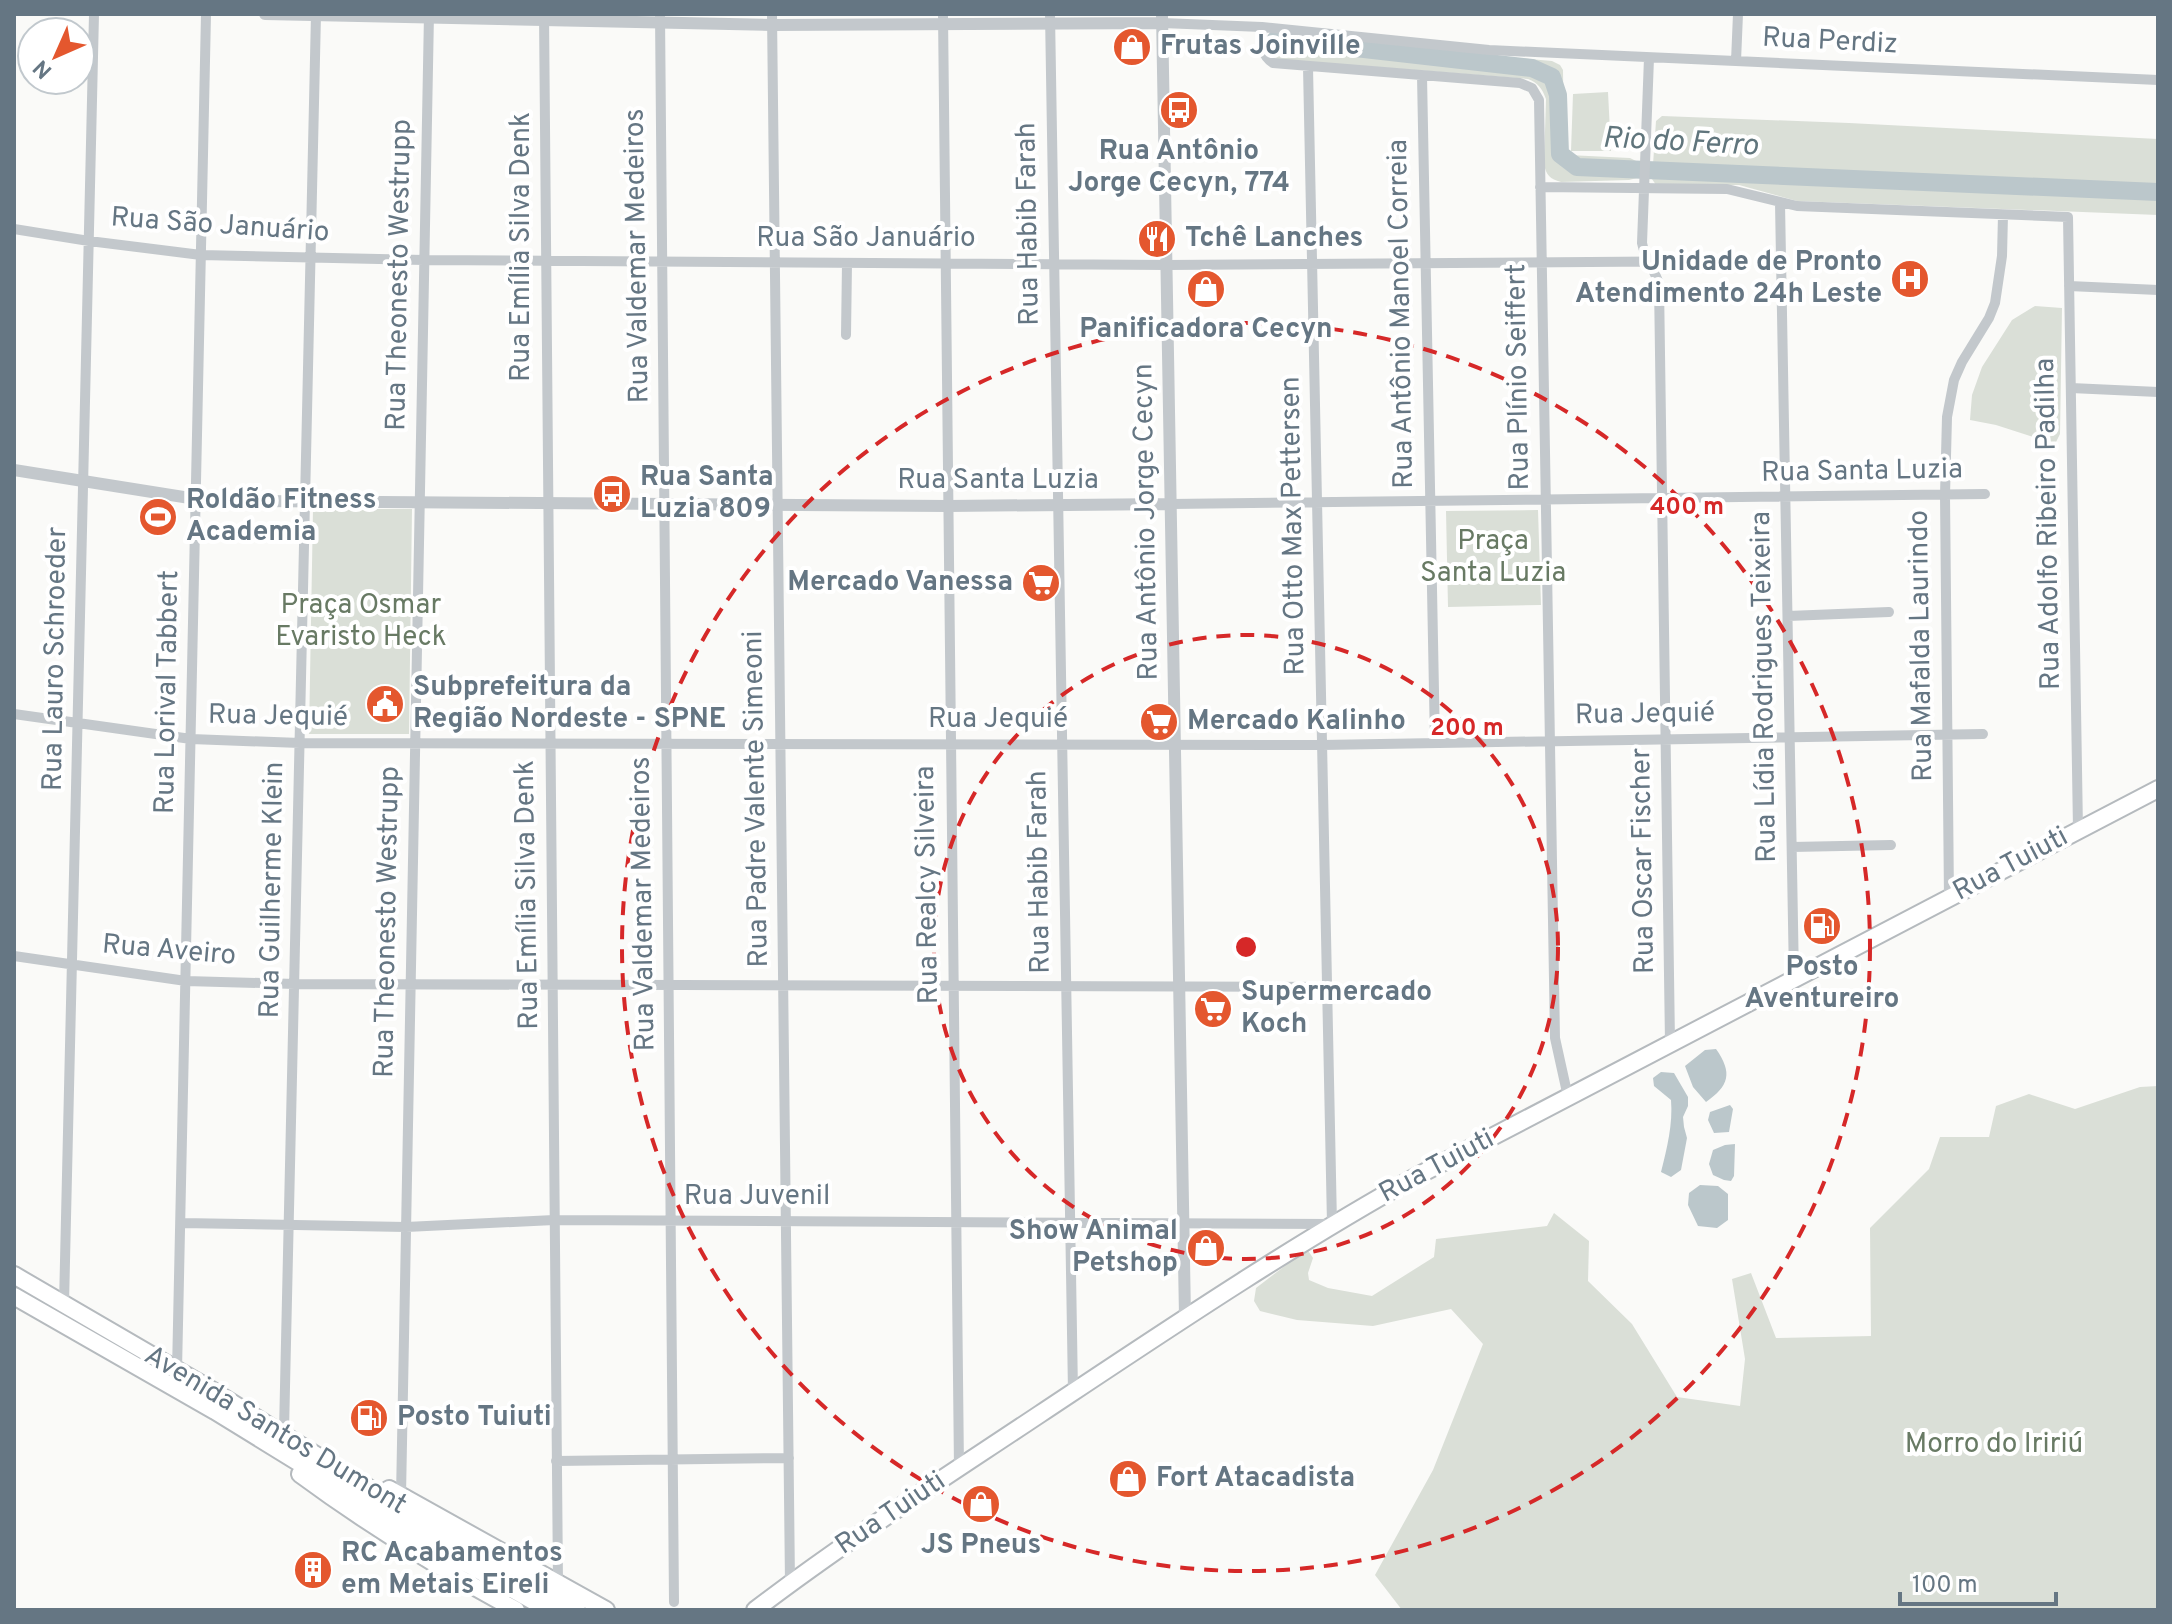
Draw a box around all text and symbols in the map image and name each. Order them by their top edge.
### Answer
north arrow [16,16,96,96]
street label: Rua Perdiz [1761,20,1899,64]
shop icon: Frutas Joinville [1111,26,1153,68]
place label: Frutas Joinville [1160,29,1361,65]
text: N [28,53,59,84]
bus stop icon: Rua Antônio Jorge Cecyn, 774 [1158,89,1200,131]
street label: Rua Valdemar Medeiros [617,108,659,404]
street label: Rua Emília Silva Denk [504,112,540,382]
street label: Rua Theonesto Westrupp [379,119,421,431]
water label: Rio do Ferro [1601,120,1759,166]
street label: Rua Habib Farah [1009,122,1049,326]
place label: Rua Antônio Jorge Cecyn, 774 [1068,134,1290,202]
street label: Rua Antônio Manoel Correia [1381,139,1423,489]
street label: Rua São Januário [109,200,331,252]
restaurant icon: Tchê Lanches [1136,218,1178,260]
street label: Rua São Januário [756,221,976,257]
place label: Tchê Lanches [1185,221,1363,257]
place label: Unidade de Pronto Atendimento 24h Leste [1575,245,1882,313]
hospital icon: Unidade de Pronto Atendimento 24h Leste [1889,258,1931,300]
street label: Rua Plínio Seiffert [1499,263,1539,491]
shop icon: Panificadora Cecyn [1185,268,1227,310]
place label: Panificadora Cecyn [1079,312,1333,348]
street label: Rua Adolfo Ribeiro Padilha [2028,358,2070,690]
street label: Rua Antônio Jorge Cecyn [1126,363,1168,681]
street label: Rua Otto Max Pettersen [1273,376,1315,676]
street label: Rua Santa Luzia [1761,452,1963,492]
place label: Rua Santa Luzia 809 [640,460,774,528]
street label: Rua Santa Luzia [897,463,1099,499]
bus stop icon: Rua Santa Luzia 809 [591,473,633,515]
place label: Roldão Fitness Academia [186,483,377,551]
text: 400 m [1650,493,1724,523]
sports icon: Roldão Fitness Academia [137,496,179,538]
street label: Rua Mafalda Laurindo [1902,510,1942,782]
street label: Rua Lídia Rodrigues Teixeira [1744,511,1786,863]
park label: Praça Santa Luzia [1420,524,1566,592]
street label: Rua Lauro Schroeder [36,526,76,791]
supermarket icon: Mercado Vanessa [1020,562,1062,604]
place label: Mercado Vanessa [787,565,1013,601]
street label: Rua Lorival Tabbert [148,570,188,814]
park label: Praça Osmar Evaristo Heck [275,588,447,656]
street label: Rua Padre Valente Simeoni [736,630,778,968]
place label: Subprefeitura da Região Nordeste - SPNE [413,670,726,738]
public building icon: Subprefeitura da Região Nordeste - SPNE [364,683,406,725]
street label: Rua Jequié [1575,696,1715,734]
street label: Rua Jequié [208,698,348,736]
supermarket icon: Mercado Kalinho [1138,701,1180,743]
street label: Rua Jequié [928,702,1068,738]
place label: Mercado Kalinho [1187,704,1406,740]
text: 200 m [1430,714,1504,744]
street label: Rua Oscar Fischer [1624,747,1664,975]
street label: Rua Valdemar Medeiros [623,756,665,1052]
street label: Rua Emília Silva Denk [508,760,548,1030]
street label: Rua Guilherme Klein [253,761,293,1019]
street label: Rua Realcy Silveira [908,765,948,1005]
street label: Rua Theonesto Westrupp [367,766,409,1078]
street label: Rua Habib Farah [1020,770,1060,974]
street label: Rua Tuiuti [1947,820,2075,910]
fuel station icon: Posto Aventureiro [1801,905,1843,947]
street label: Rua Aveiro [101,927,237,975]
centre of rings [1232,933,1260,961]
place label: Posto Aventureiro [1745,950,1899,1018]
place label: Supermercado Koch [1241,975,1432,1043]
supermarket icon: Supermercado Koch [1192,988,1234,1030]
street label: Rua Tuiuti [1373,1122,1501,1212]
street label: Rua Juvenil [684,1179,830,1215]
place label: Show Animal Petshop [1009,1214,1178,1282]
shop icon: Show Animal Petshop [1185,1227,1227,1269]
street label: Avenida Santos Dumont [137,1338,413,1524]
fuel station icon: Posto Tuiuti [348,1397,390,1439]
place label: Posto Tuiuti [397,1400,552,1436]
park label: Morro do Iririú [1905,1427,2083,1463]
shop icon: Fort Atacadista [1107,1458,1149,1500]
place label: Fort Atacadista [1156,1461,1355,1497]
street label: Rua Tuiuti [829,1464,953,1564]
shop icon: JS Pneus [960,1483,1002,1525]
place label: JS Pneus [921,1528,1041,1564]
place label: RC Acabamentos em Metais Eireli [341,1536,563,1604]
building icon: RC Acabamentos em Metais Eireli [292,1549,334,1591]
scale bar [1900,1556,2056,1606]
text: 100 m [1912,1571,1978,1601]

